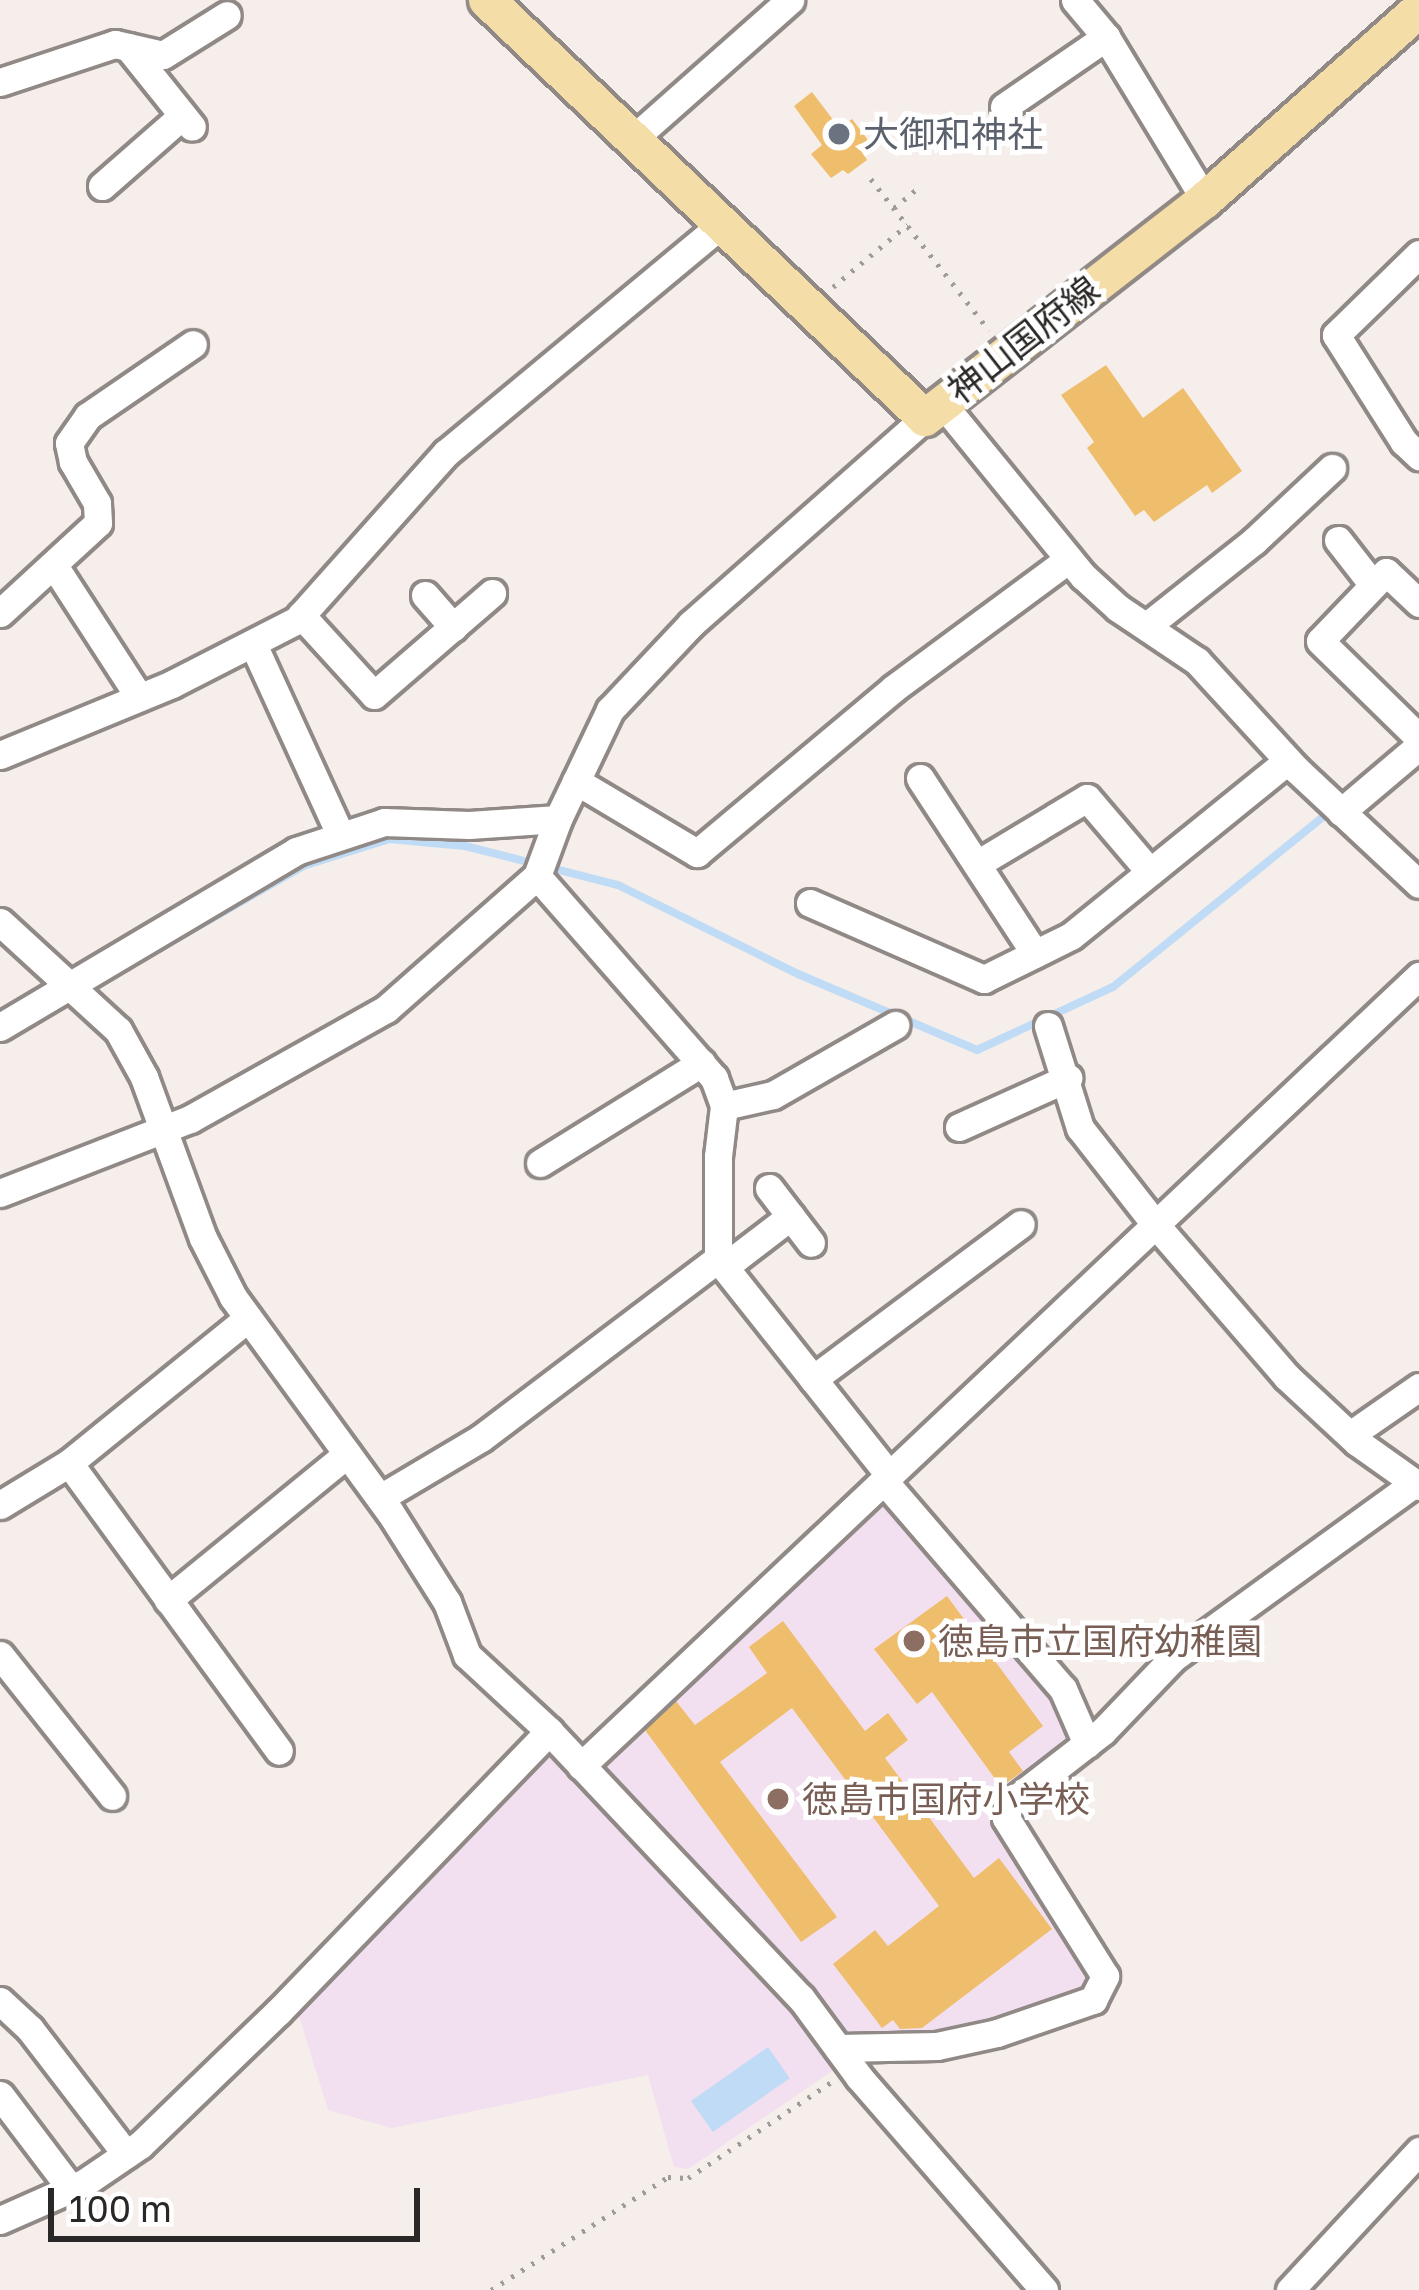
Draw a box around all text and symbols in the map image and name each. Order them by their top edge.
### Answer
place label: 大御和神社 [863,112,1043,156]
marker: 大御和神社 [826,121,852,147]
street label: 神山国府線 [939,267,1107,411]
place label: 徳島市立国府幼稚園 [938,1619,1262,1663]
marker: 徳島市立国府幼稚園 [901,1628,927,1654]
place label: 徳島市国府小学校 [802,1777,1090,1821]
marker: 徳島市国府小学校 [765,1786,791,1812]
scale bar [54,2164,426,2238]
text: 100 m [69,2187,172,2230]

